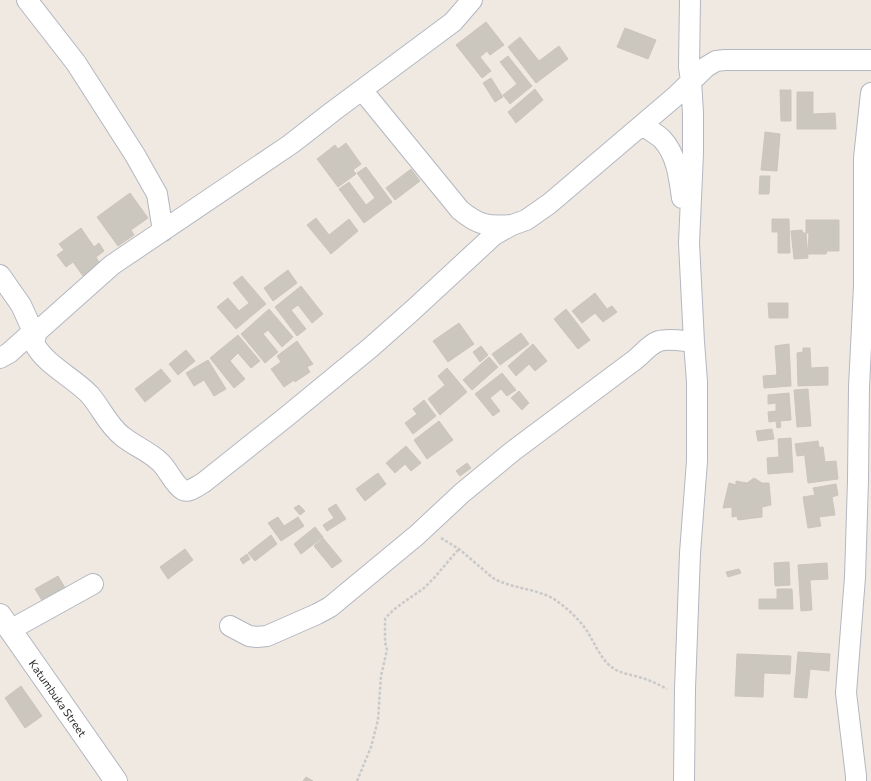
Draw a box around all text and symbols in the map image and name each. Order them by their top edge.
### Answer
street label: Katumbuka Street [27,657,90,739]

